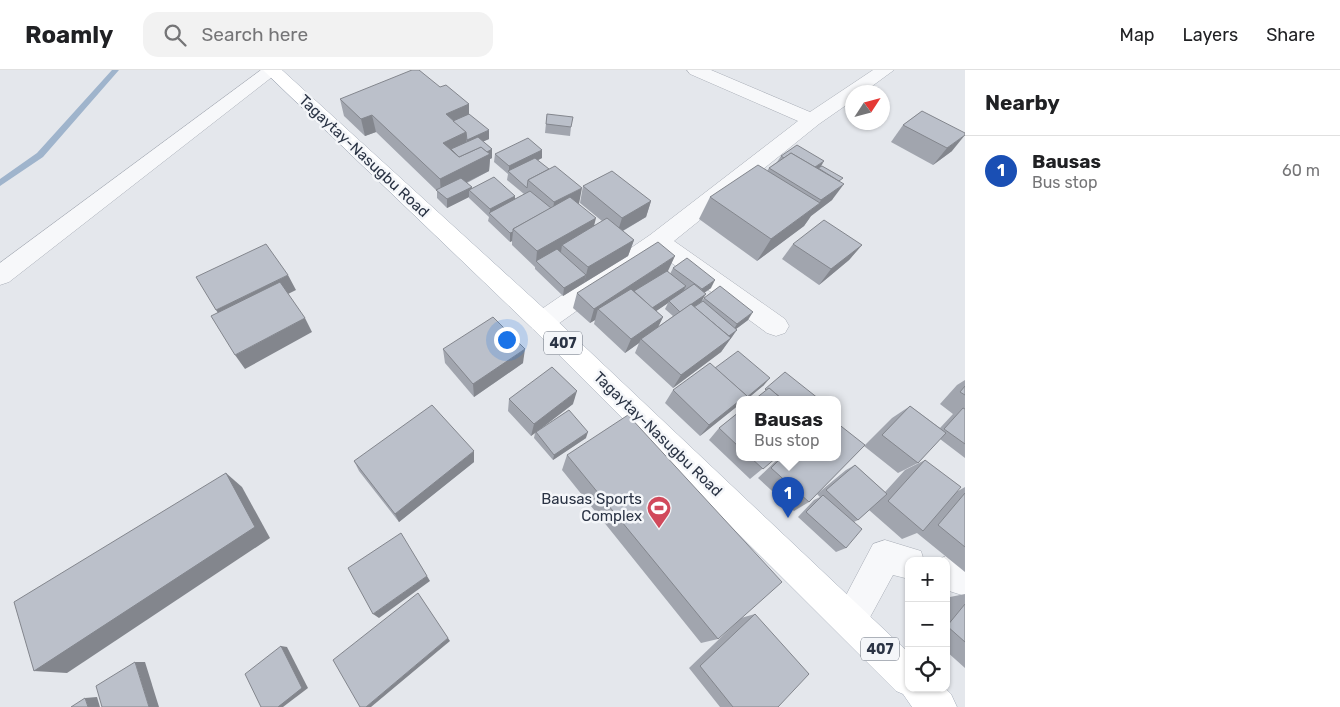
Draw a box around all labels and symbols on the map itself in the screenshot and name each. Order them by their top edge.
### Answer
north arrow [845,85,890,130]
street label: Tagaytay-Nasugbu Road [295,91,433,221]
your location [494,327,520,353]
road number: 407 [544,332,582,354]
street label: Tagaytay-Nasugbu Road [590,368,726,500]
pin: 1 [772,477,804,518]
place label: Bausas Sports Complex [541,490,642,525]
sports icon: Bausas Sports Complex [646,495,672,529]
road number: 407 [861,638,899,660]

